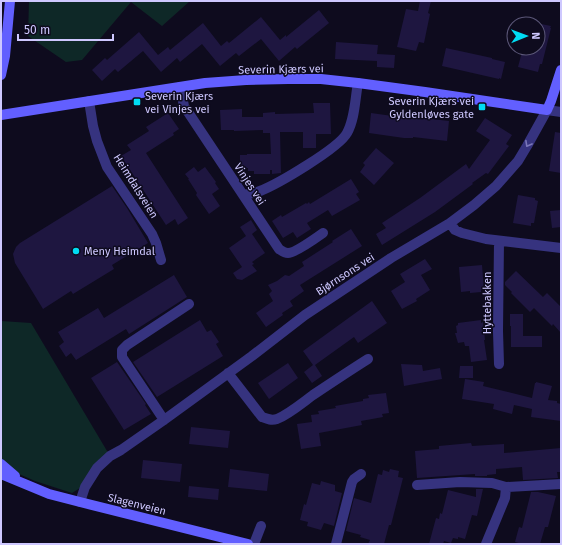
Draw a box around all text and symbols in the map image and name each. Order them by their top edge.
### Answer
scale bar [18,16,113,42]
north arrow [506,16,546,56]
text: 50 m [24,23,50,37]
text: N [529,32,542,40]
street label: Severin Kjærs vei [238,62,324,77]
place label: Severin Kjærs vei Vinjes vei [145,90,213,116]
place label: Severin Kjærs vei Gyldenløves gate [389,95,474,121]
marker: Severin Kjærs vei Vinjes vei [132,97,142,107]
marker: Severin Kjærs vei Gyldenløves gate [477,102,487,112]
one-way arrow [526,140,533,147]
street label: Heimdalsveien [111,152,161,221]
street label: Vinjes vei [231,161,268,208]
place label: Meny Heimdal [84,245,155,258]
marker: Meny Heimdal [71,246,81,256]
street label: Bjørnsons vei [313,251,377,298]
street label: Hyttebakken [481,272,494,334]
street label: Slagenveien [106,491,167,518]

